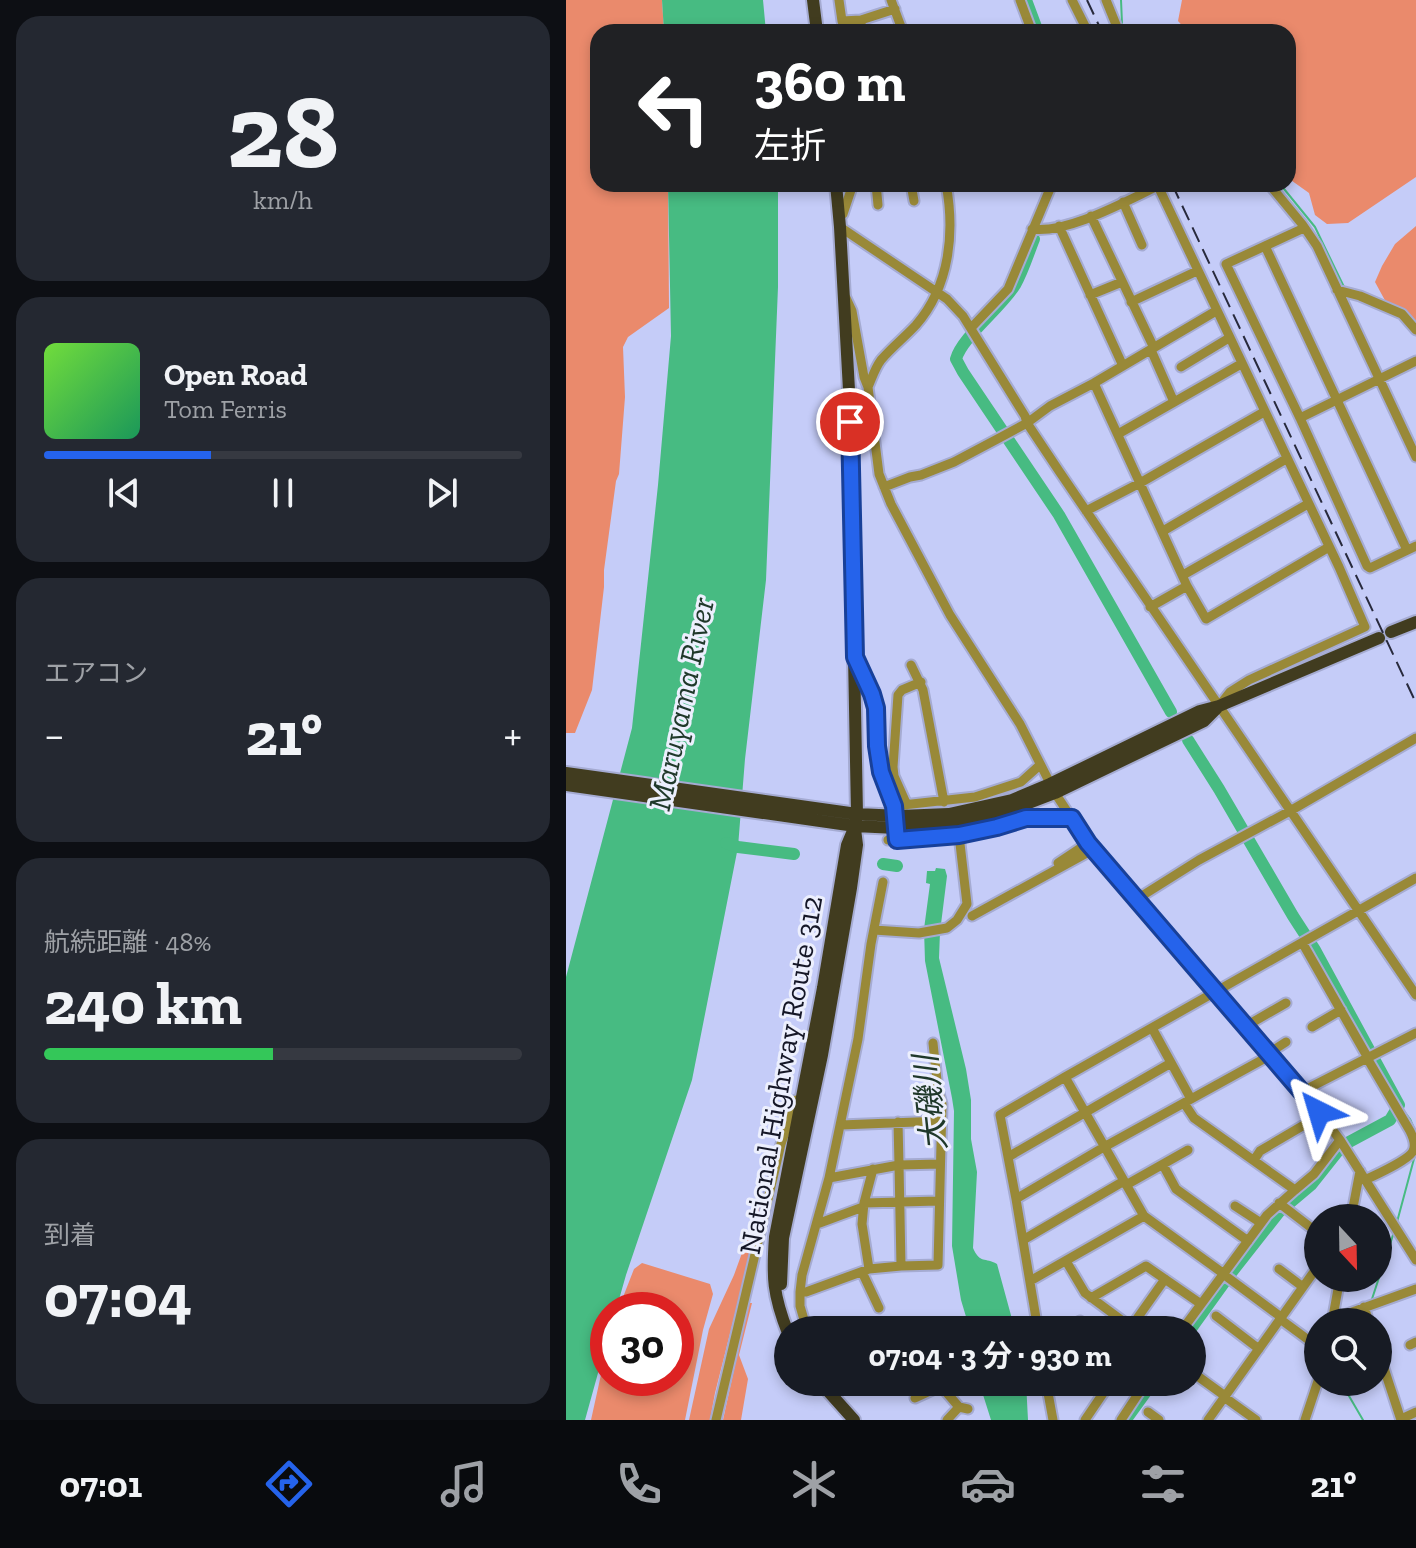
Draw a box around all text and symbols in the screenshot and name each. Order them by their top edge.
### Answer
text: 360 m [754,48,906,115]
icon: left [622,56,726,160]
text: 28 [227,69,339,194]
text: 左折 [754,124,826,167]
text: km/h [253,184,313,216]
text: Open Road [164,357,307,393]
pin [816,388,884,456]
text: Tom Ferris [164,393,287,425]
icon: arrive [828,400,872,444]
icon: previous [102,471,146,515]
icon: pause [261,471,305,515]
icon: next [420,471,464,515]
water label: Maruyama River [640,593,722,814]
text: エアコン [44,657,148,689]
text: 21° [245,698,323,770]
text: − [44,708,65,761]
text: + [503,708,522,761]
street label: National Highway Route 312 [732,893,830,1257]
text: 航続距離 · 48% [44,926,211,958]
text: 240 km [44,967,242,1039]
water label: 大磯川 [906,1050,954,1153]
position arrow [1277,1070,1361,1154]
north arrow [1304,1204,1392,1292]
map controls [1304,1204,1392,1396]
text: 到着 [44,1219,96,1251]
text: 07:04 [44,1260,192,1332]
speed limit sign: 30 [590,1292,694,1396]
button: search [1304,1308,1392,1396]
text: 07:04 · 3 分 · 930 m [869,1338,1112,1374]
icon: directions [261,1456,317,1512]
icon: music [436,1456,492,1512]
icon: phone [611,1456,667,1512]
icon: climate [786,1456,842,1512]
icon: car [960,1456,1016,1512]
icon: filters [1135,1456,1191,1512]
text: 07:01 [59,1463,142,1506]
text: 21° [1310,1463,1356,1506]

